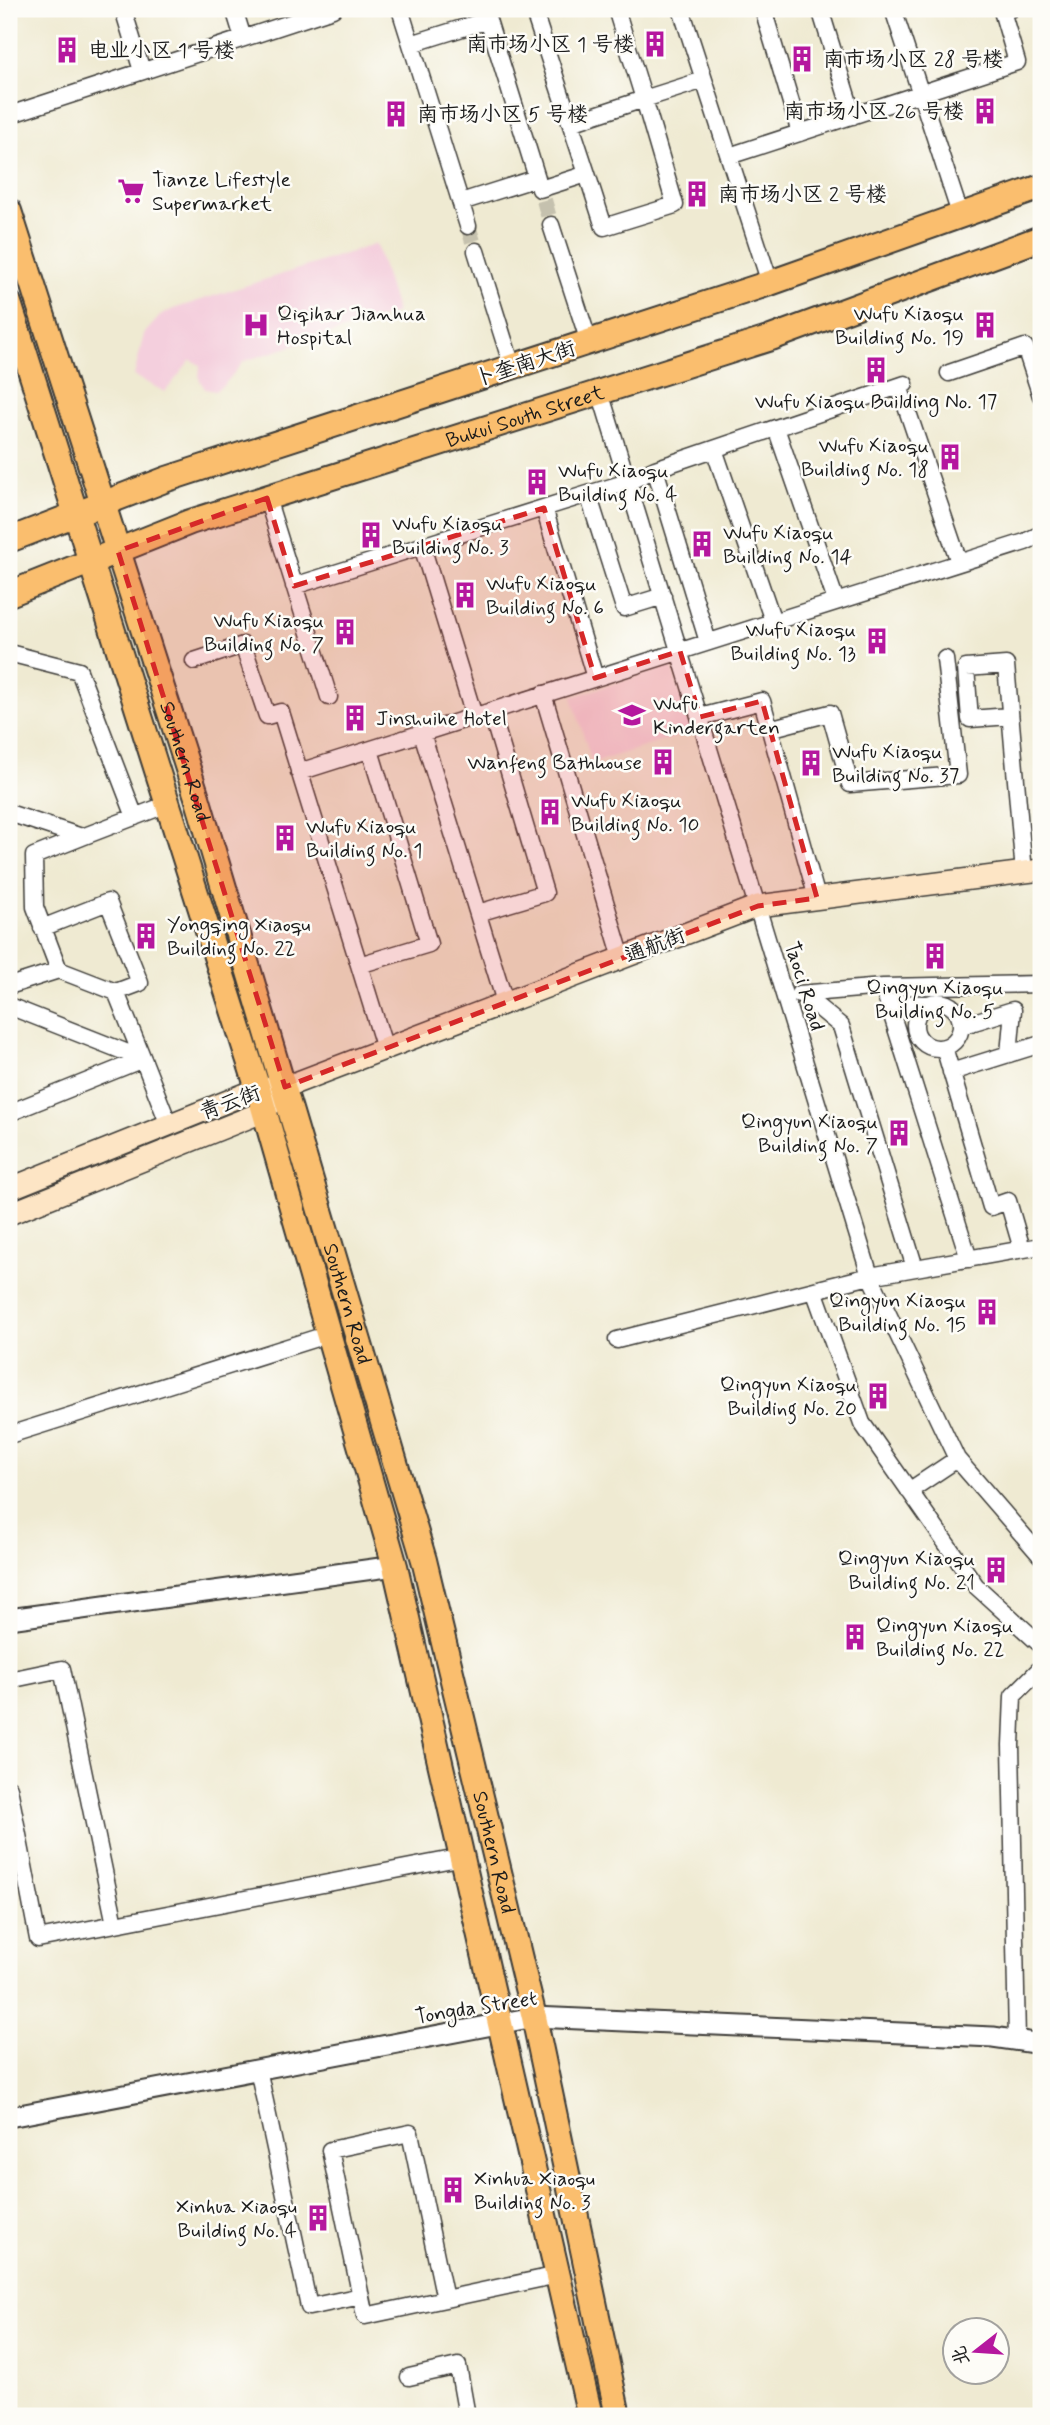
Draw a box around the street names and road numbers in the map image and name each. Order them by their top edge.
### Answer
street label: 卜奎南大街 [471,334,580,393]
street label: Bukui South Street [442,379,608,455]
street label: Southern Road [152,698,217,825]
street label: 通航街 [621,922,690,970]
street label: Taoci Road [777,938,831,1034]
street label: 青云街 [196,1079,265,1127]
street label: Southern Road [316,1240,378,1368]
street label: Southern Road [465,1788,522,1916]
street label: Tongda Street [413,1985,539,2032]

